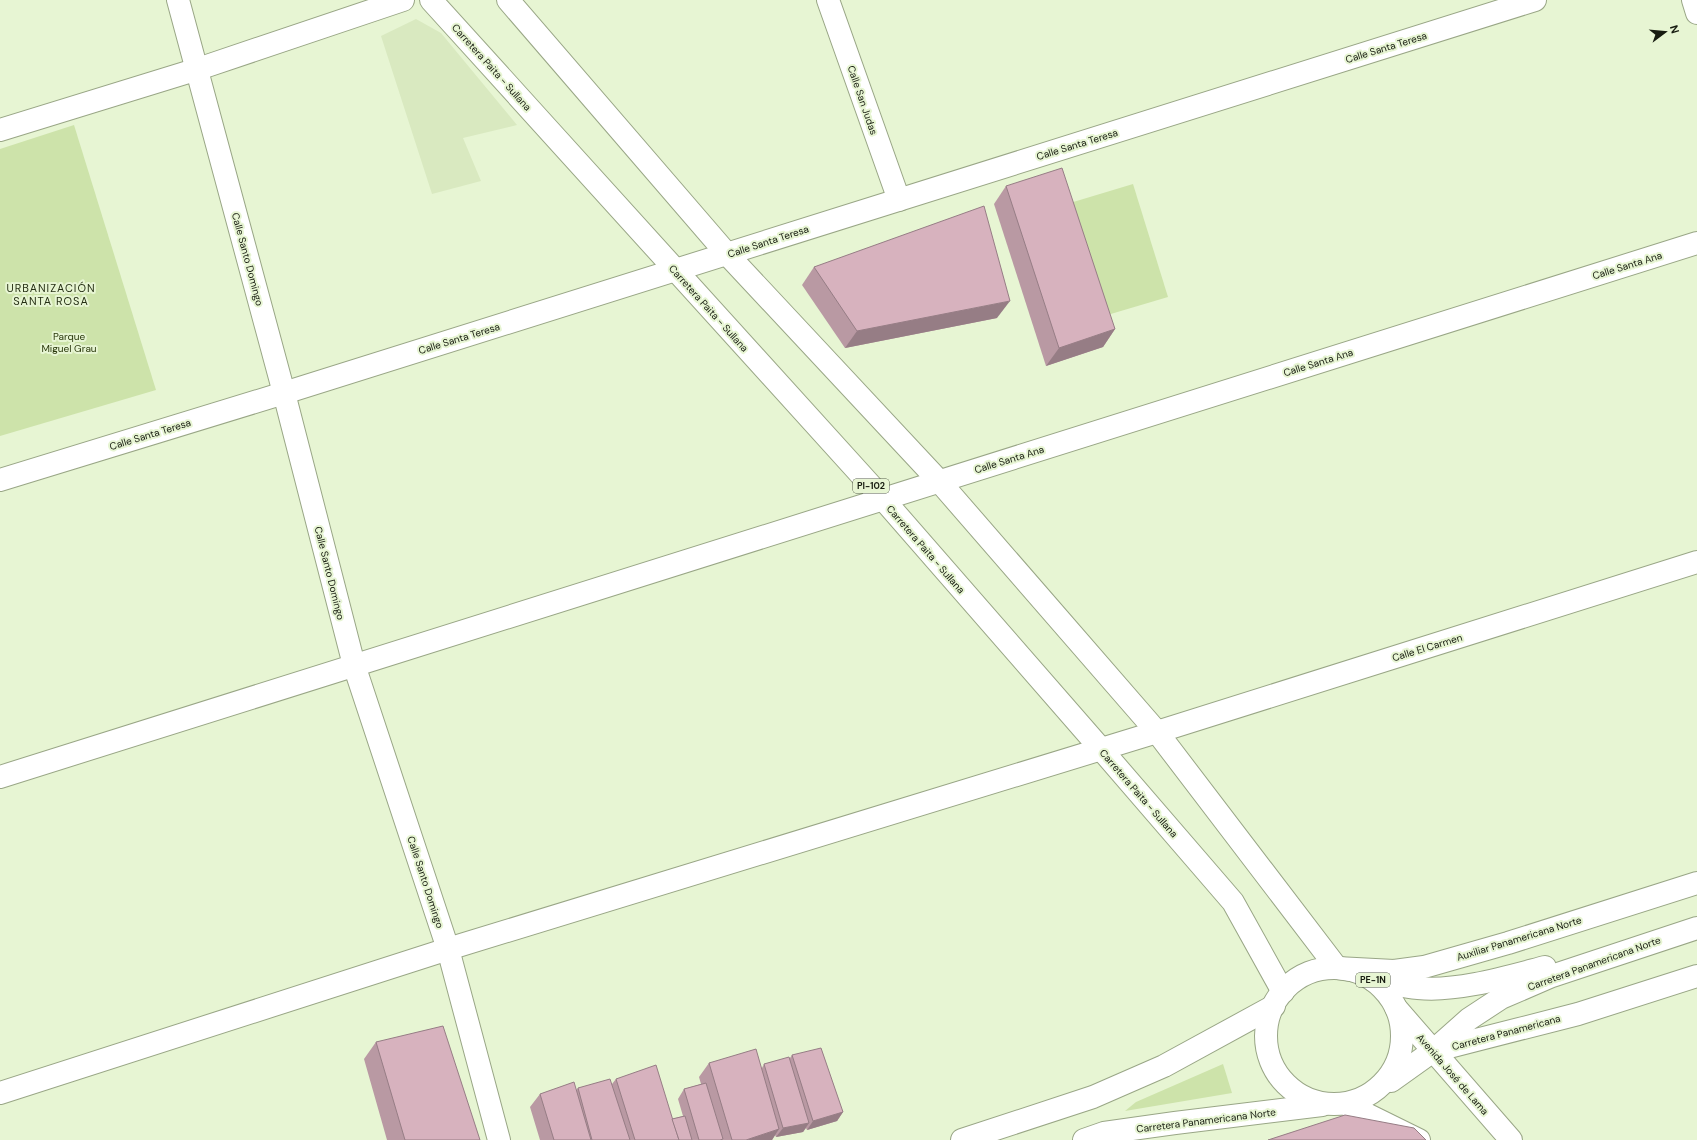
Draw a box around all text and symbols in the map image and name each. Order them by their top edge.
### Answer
north arrow [1645,12,1685,52]
street label: Carretera Paita - Sullana [449,21,534,114]
text: N [1667,23,1682,35]
street label: Calle Santa Teresa [1344,29,1428,66]
street label: Calle San Judas [845,64,880,137]
street label: Calle Santa Teresa [1035,126,1119,163]
street label: Calle Santo Domingo [229,211,266,307]
street label: Calle Santa Teresa [726,222,810,261]
street label: Calle Santa Ana [1591,249,1664,282]
street label: Carretera Paita - Sullana [666,262,751,355]
district label: URBANIZACIÓN SANTA ROSA [6,281,96,308]
street label: Calle Santa Teresa [417,320,501,357]
park label: Parque Miguel Grau [41,330,97,355]
street label: Calle Santa Ana [1282,346,1355,379]
street label: Calle Santa Teresa [108,416,192,453]
street label: Calle Santa Ana [973,443,1046,476]
road number: PI-102 [853,479,889,493]
street label: Carretera Paita - Sullana [884,503,967,596]
street label: Calle Santo Domingo [312,525,347,621]
street label: Calle El Carmen [1391,631,1464,664]
street label: Carretera Paita - Sullana [1097,747,1180,840]
street label: Calle Santo Domingo [405,835,447,930]
street label: Auxiliar Panamericana Norte [1455,913,1583,964]
street label: Carretera Panamericana Norte [1526,933,1663,994]
road number: PE-1N [1356,973,1390,987]
street label: Carretera Panamericana [1450,1012,1562,1053]
street label: Avenida José de Lama [1414,1031,1491,1118]
street label: Carretera Panamericana Norte [1136,1105,1277,1136]

